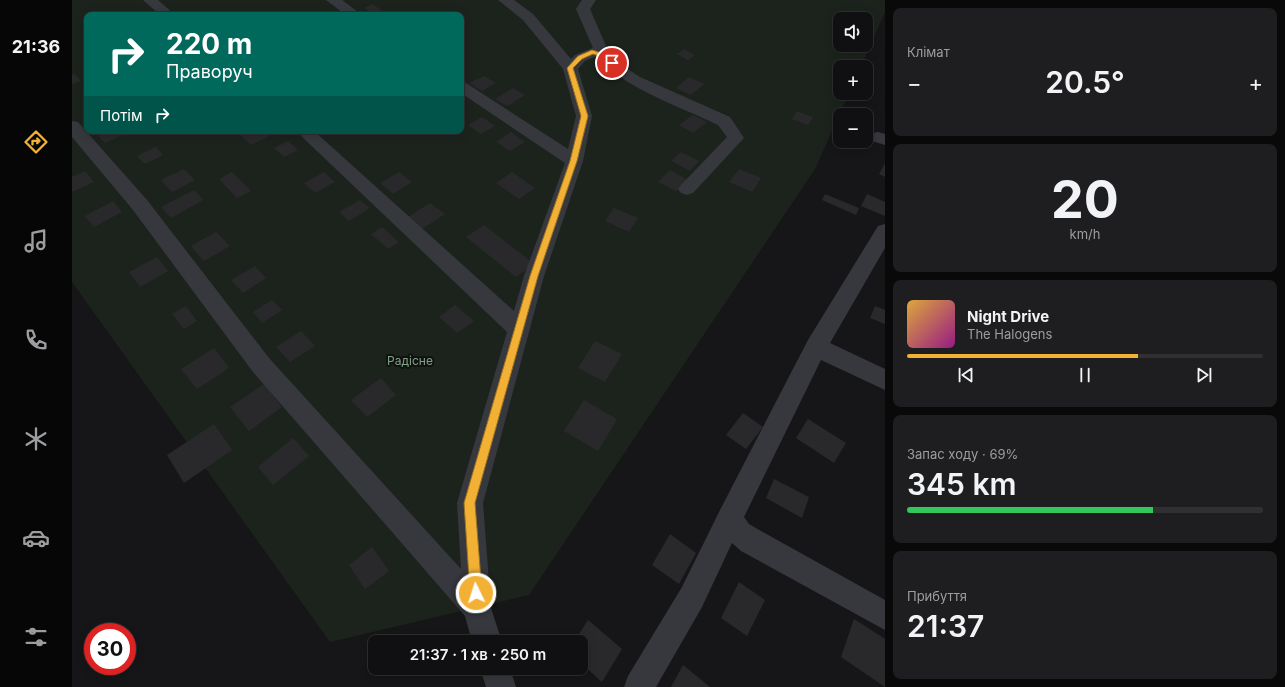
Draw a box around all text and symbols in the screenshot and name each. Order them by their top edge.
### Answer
map controls [833,12,873,148]
button: sound [833,12,873,52]
text: 220 m [166,27,252,61]
icon: right [100,28,152,80]
text: 21:36 [12,36,60,57]
text: Клімат [907,44,950,60]
pin [595,46,629,80]
icon: arrive [601,52,623,74]
button: + [833,60,873,100]
text: Праворуч [166,61,253,82]
text: 20.5° [1045,64,1125,100]
text: − [907,70,922,96]
text: + [1248,70,1263,96]
icon: right [151,104,173,126]
text: Потім [100,106,143,125]
button: − [833,108,873,148]
icon: directions [22,128,50,156]
text: 20 [1051,168,1119,231]
text: km/h [1070,226,1100,242]
icon: music [22,227,50,255]
text: Night Drive [967,307,1049,326]
icon: phone [22,326,50,354]
text: The Halogens [967,326,1052,342]
park label: Радісне [387,353,433,368]
icon: previous [955,364,977,386]
icon: pause [1074,364,1096,386]
icon: next [1193,364,1215,386]
icon: climate [22,425,50,453]
text: Запас ходу · 69% [907,446,1018,462]
text: 345 km [907,466,1017,502]
icon: car [22,524,50,552]
position arrow [455,572,497,614]
text: Прибуття [907,588,967,604]
text: 21:37 [907,608,984,644]
icon: filters [22,623,50,651]
speed limit sign: 30 [84,623,136,675]
text: 21:37 · 1 хв · 250 m [410,645,546,664]

